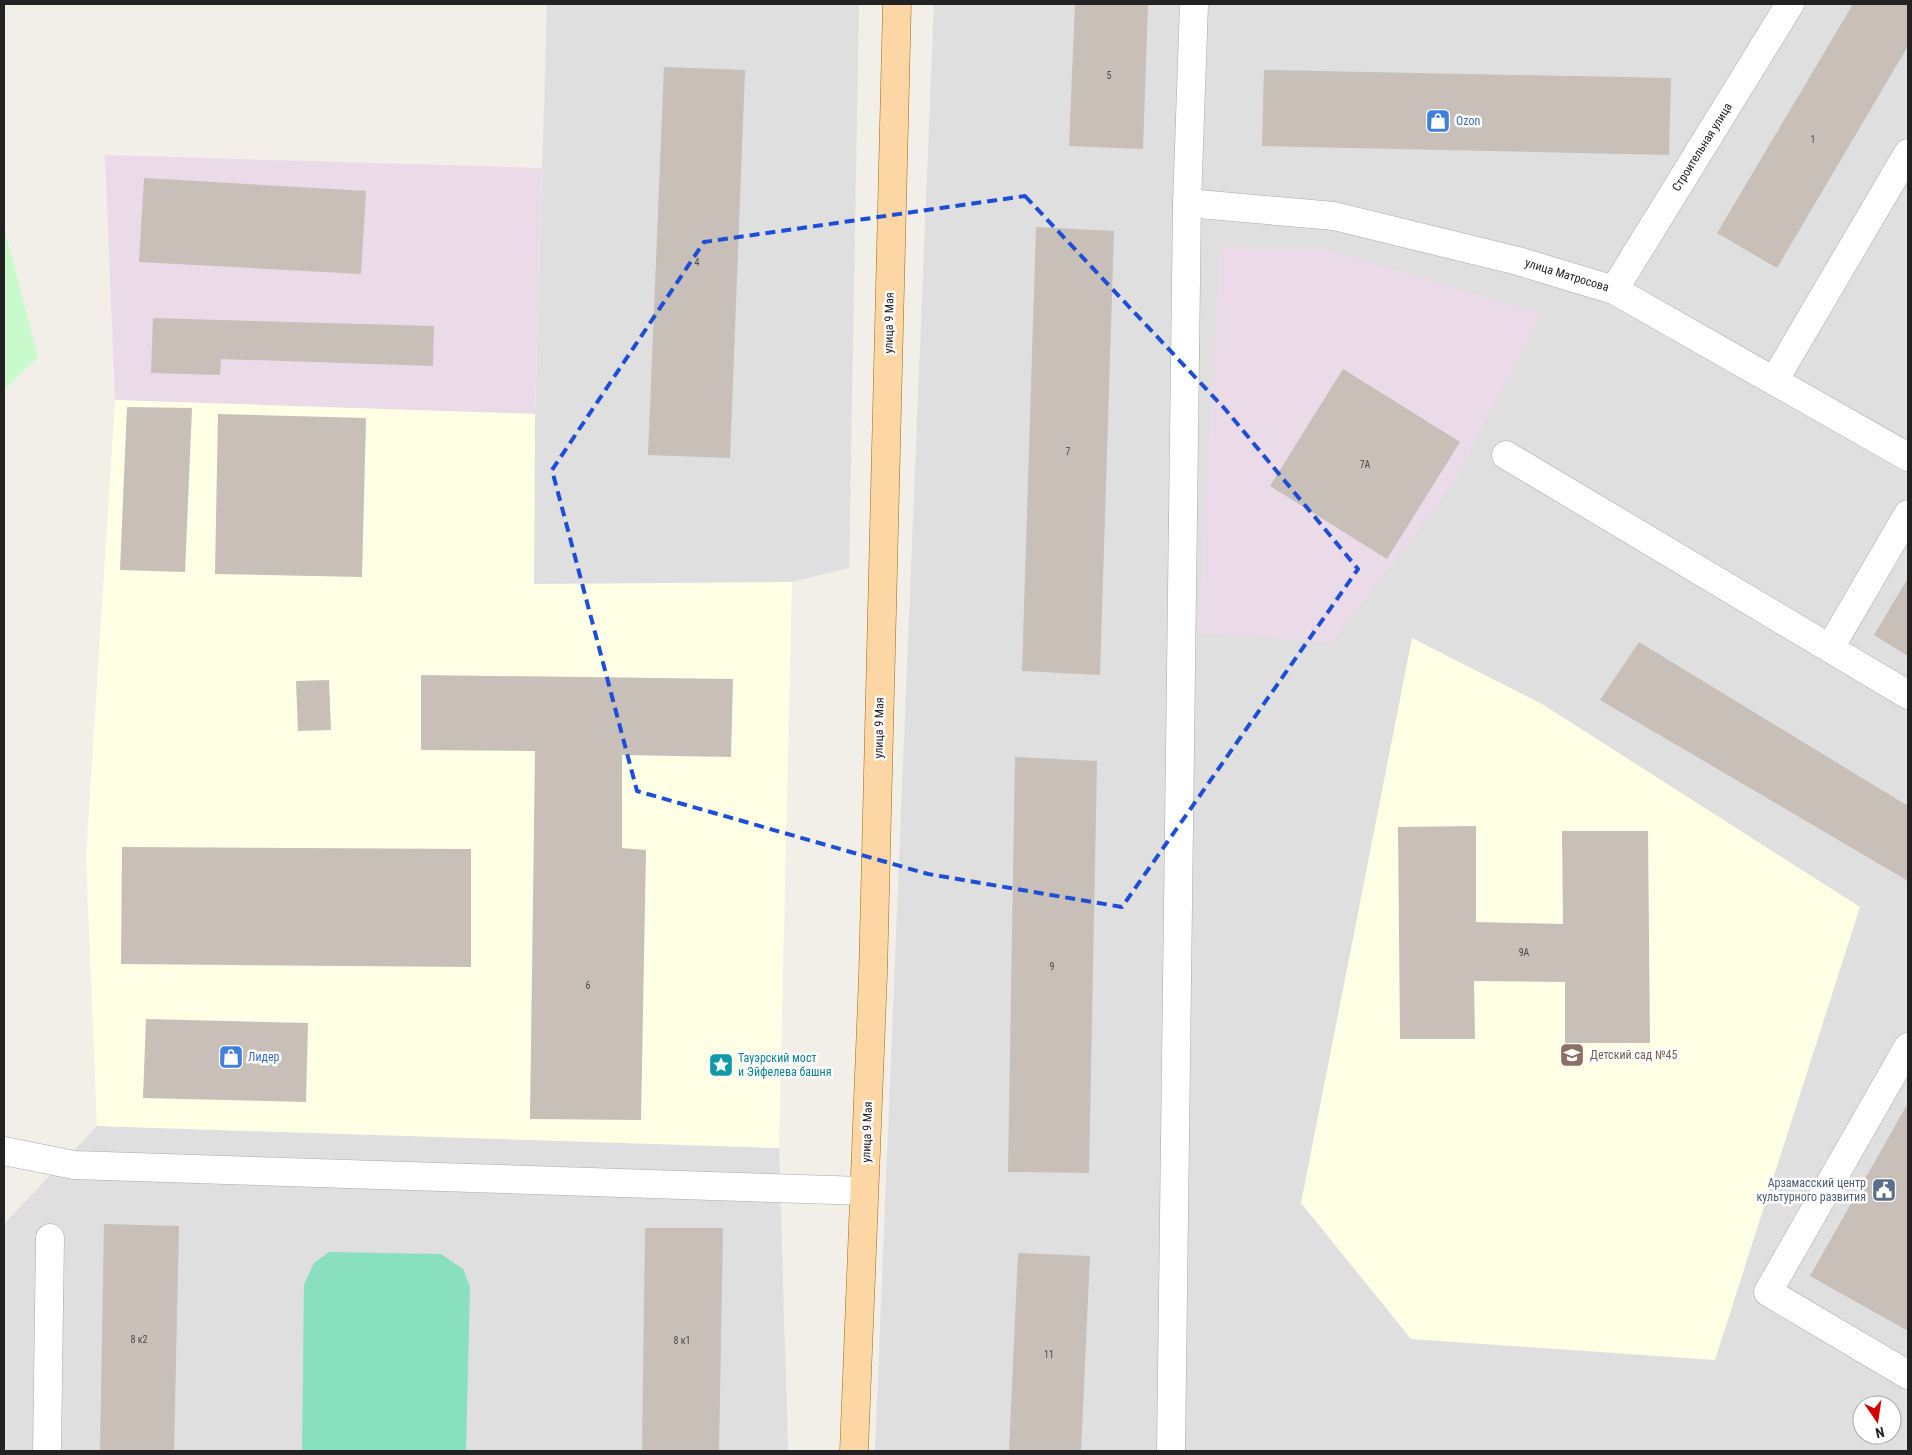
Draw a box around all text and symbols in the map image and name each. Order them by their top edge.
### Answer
house number: 5 [1107,70,1112,81]
street label: Строительная улица [1669,100,1735,194]
shop icon: Ozon [1425,108,1451,134]
place label: Ozon [1456,114,1480,128]
house number: 1 [1811,134,1815,145]
street label: улица Матросова [1523,256,1611,294]
house number: 4 [695,257,700,268]
street label: улица 9 Мая [881,292,897,354]
house number: 7 [1066,446,1071,457]
house number: 7А [1360,459,1371,470]
street label: улица 9 Мая [871,697,887,759]
house number: 9А [1519,947,1530,958]
house number: 9 [1050,961,1055,972]
house number: 6 [586,980,591,991]
school or university icon: Детский сад №45 [1559,1042,1585,1068]
shop icon: Лидер [218,1044,244,1070]
place label: Детский сад №45 [1590,1048,1677,1062]
place label: Лидер [248,1050,280,1064]
place label: Тауэрский мост и Эйфелева башня [738,1051,831,1079]
place icon: Тауэрский мост и Эйфелева башня [708,1052,734,1078]
street label: улица 9 Мая [859,1101,875,1163]
place label: Арзамасский центр культурного развития [1757,1176,1866,1204]
public building icon: Арзамасский центр культурного развития [1871,1177,1897,1203]
house number: 8 к2 [131,1334,148,1345]
house number: 8 к1 [674,1335,690,1346]
house number: 11 [1044,1349,1054,1360]
north arrow [1852,1395,1902,1445]
text: N [1874,1424,1886,1441]

